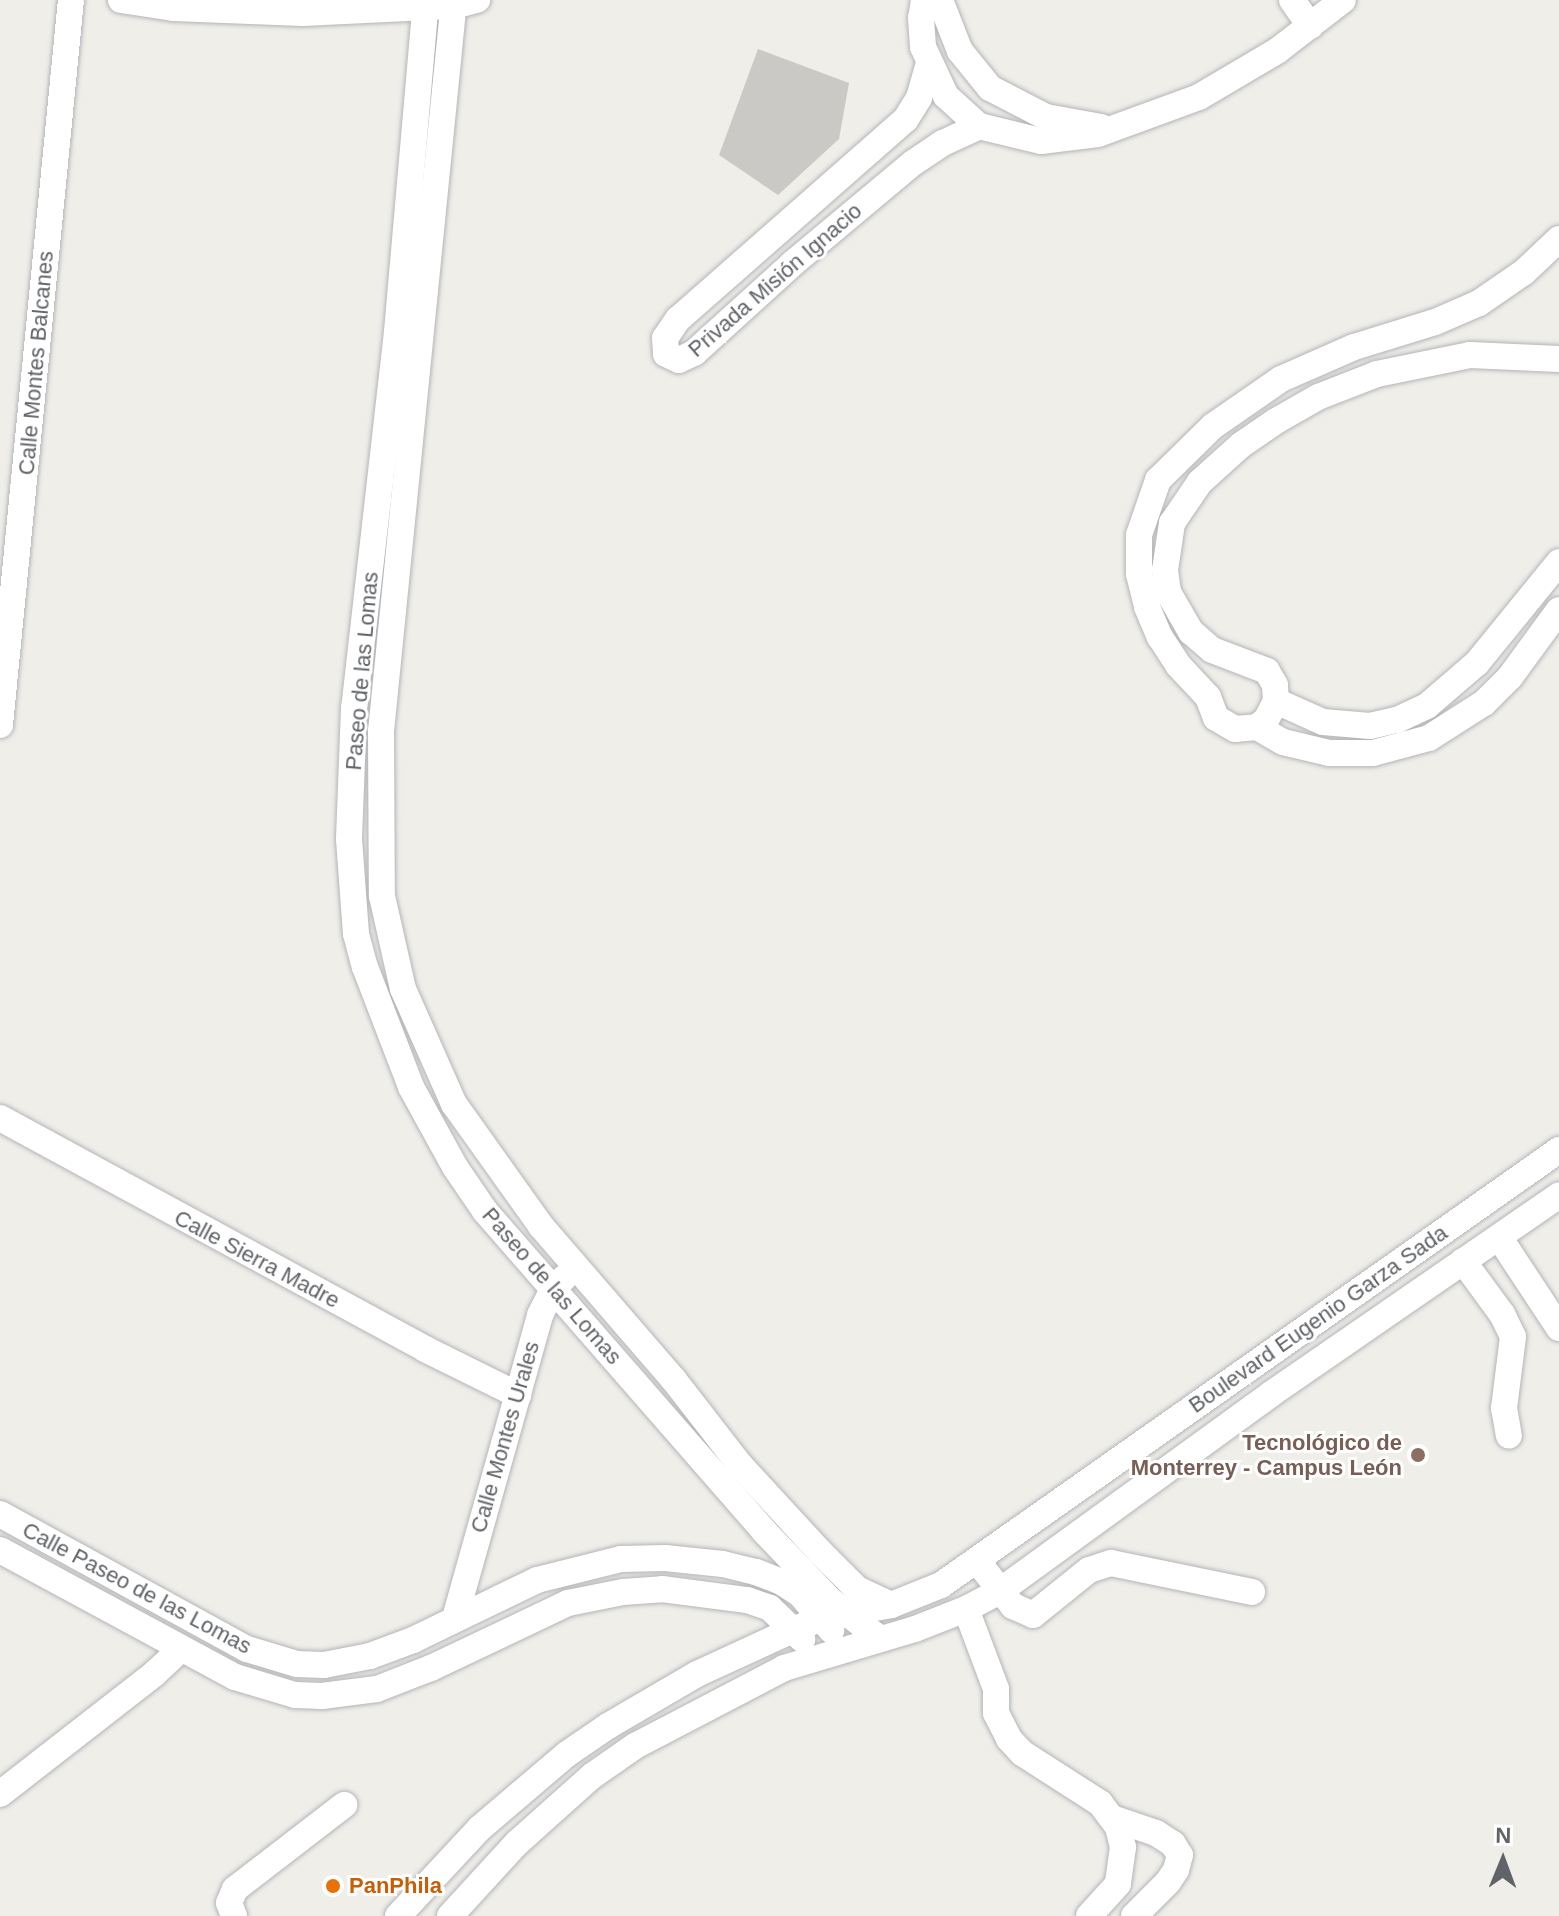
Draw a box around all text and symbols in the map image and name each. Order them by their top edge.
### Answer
street label: Privada Misión Ignacio [683,197,867,363]
street label: Calle Montes Balcanes [13,250,59,476]
street label: Paseo de las Lomas [340,571,384,771]
street label: Paseo de las Lomas [477,1202,627,1370]
street label: Calle Sierra Madre [170,1204,344,1314]
street label: Boulevard Eugenio Garza Sada [1184,1219,1452,1419]
street label: Calle Montes Urales [465,1338,545,1536]
place label: Tecnológico de Monterrey - Campus León [1131,1429,1402,1480]
marker: Tecnológico de Monterrey - Campus León [1409,1446,1427,1464]
street label: Calle Paseo de las Lomas [18,1516,256,1660]
north arrow [1463,1820,1543,1900]
text: N [1495,1823,1512,1848]
place label: PanPhila [349,1873,442,1899]
marker: PanPhila [324,1877,342,1895]

